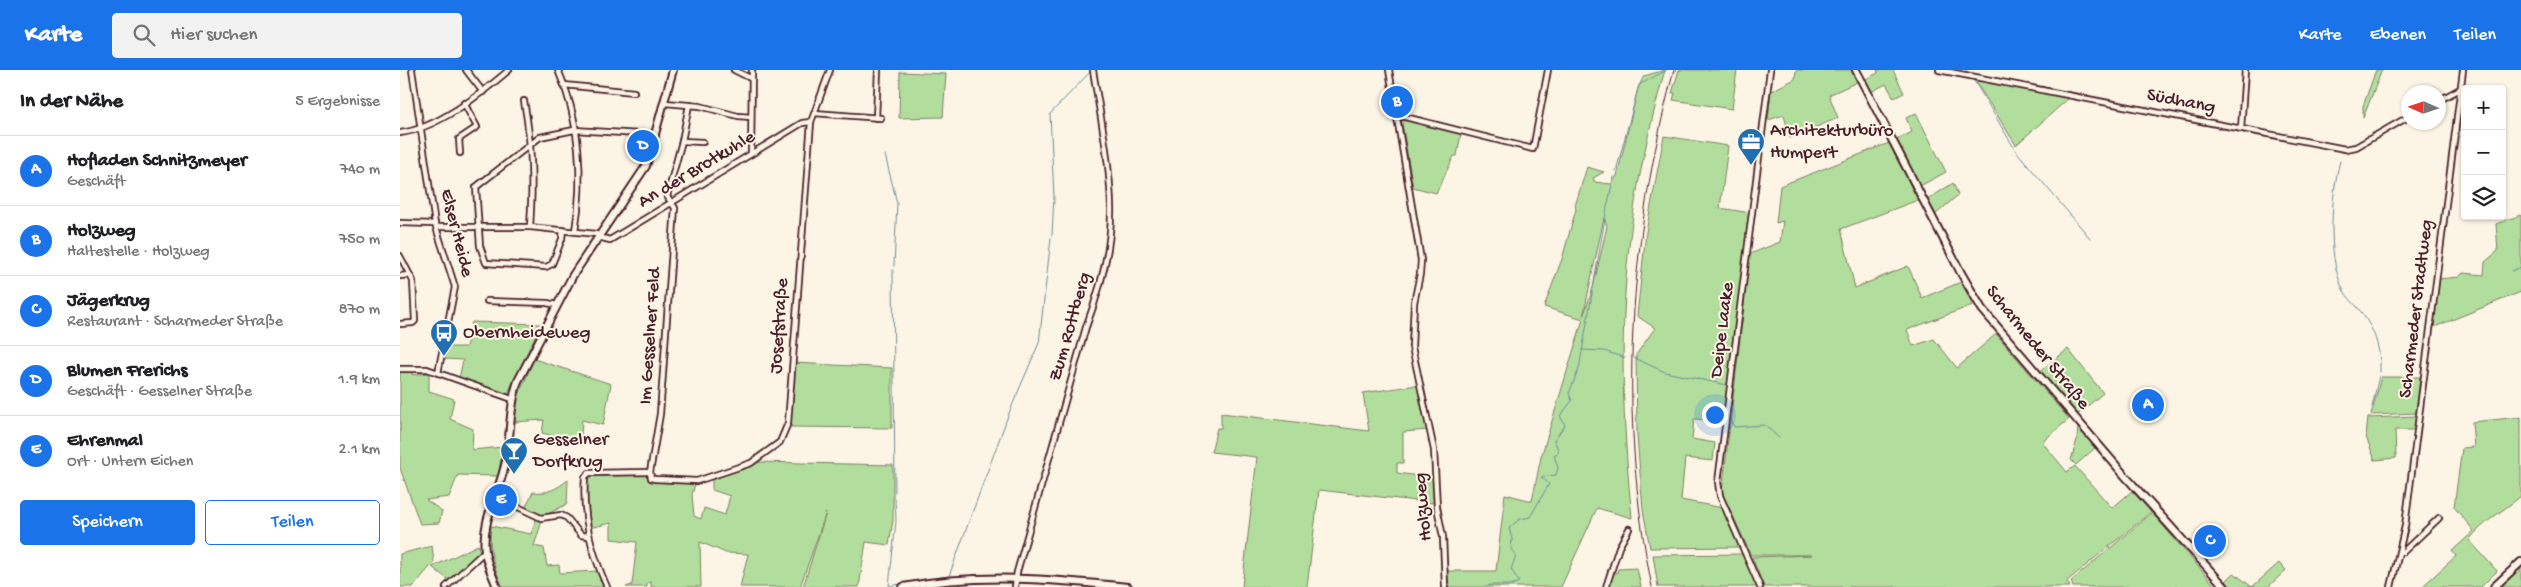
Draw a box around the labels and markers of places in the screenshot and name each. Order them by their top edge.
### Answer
pin: B [1381,83,1413,121]
place label: Architekturbüro Humpert [1770,120,1894,165]
pin: D [627,127,659,165]
office icon: Architekturbüro Humpert [1736,127,1766,166]
bus stop icon: Obernheideweg [429,318,459,357]
place label: Obernheideweg [463,322,591,345]
pin: A [2132,386,2164,424]
place label: Gesselner Dorfkrug [531,429,611,474]
bar icon: Gesselner Dorfkrug [499,436,529,475]
pin: E [485,481,517,519]
pin: C [2194,522,2226,560]

